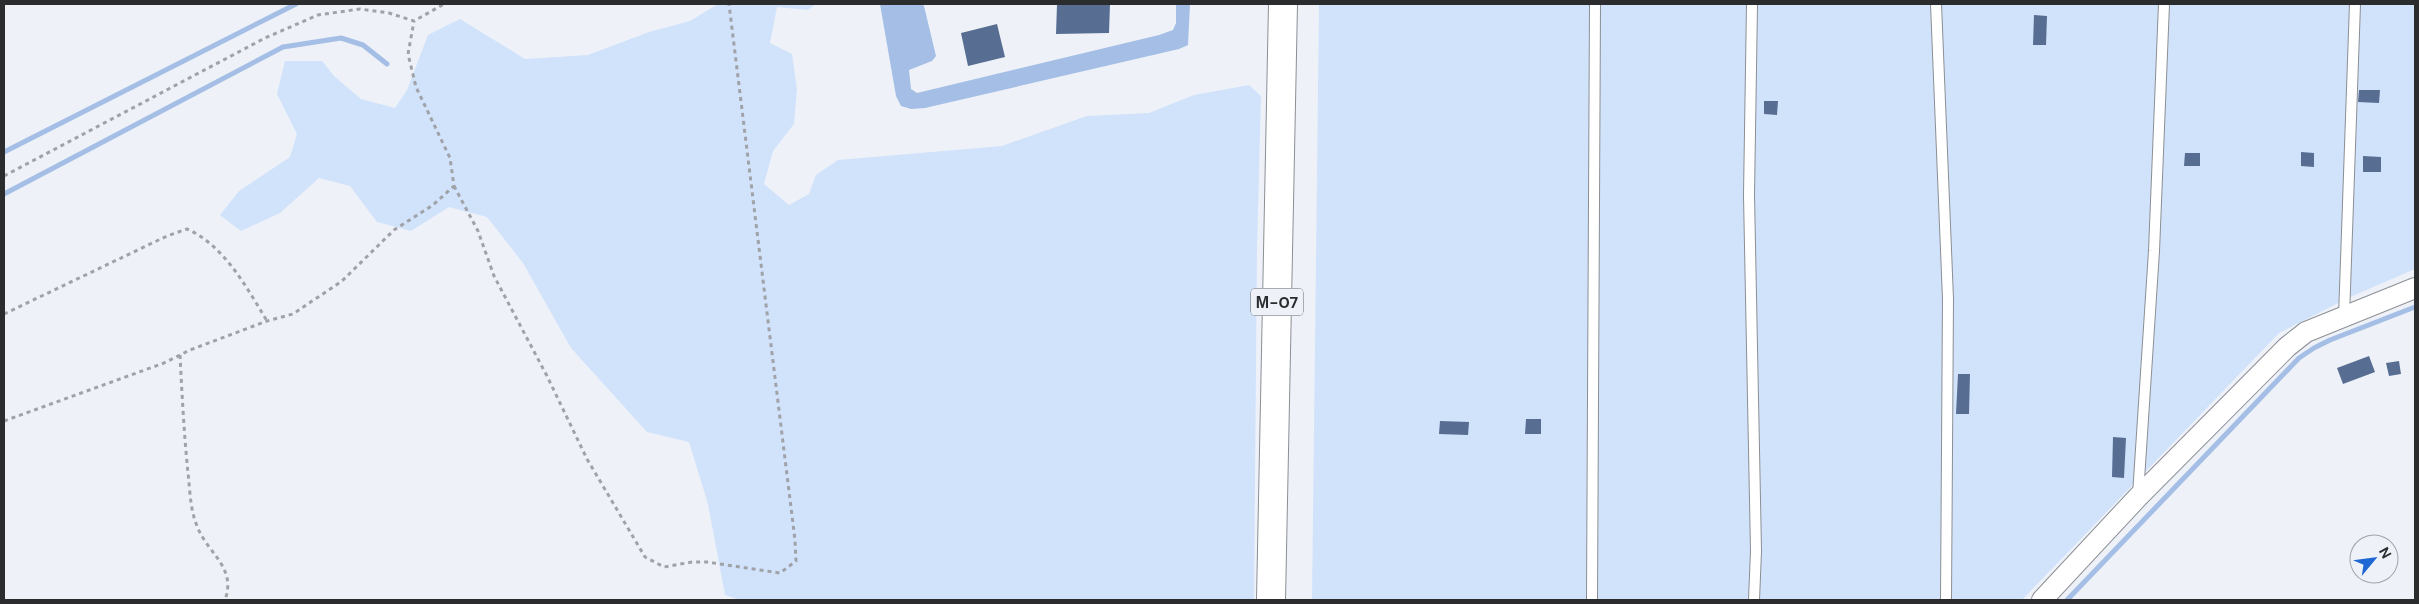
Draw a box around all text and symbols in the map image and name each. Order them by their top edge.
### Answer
road number: М-07 [1251,288,1303,316]
north arrow [2349,534,2399,584]
text: N [2375,544,2396,562]

